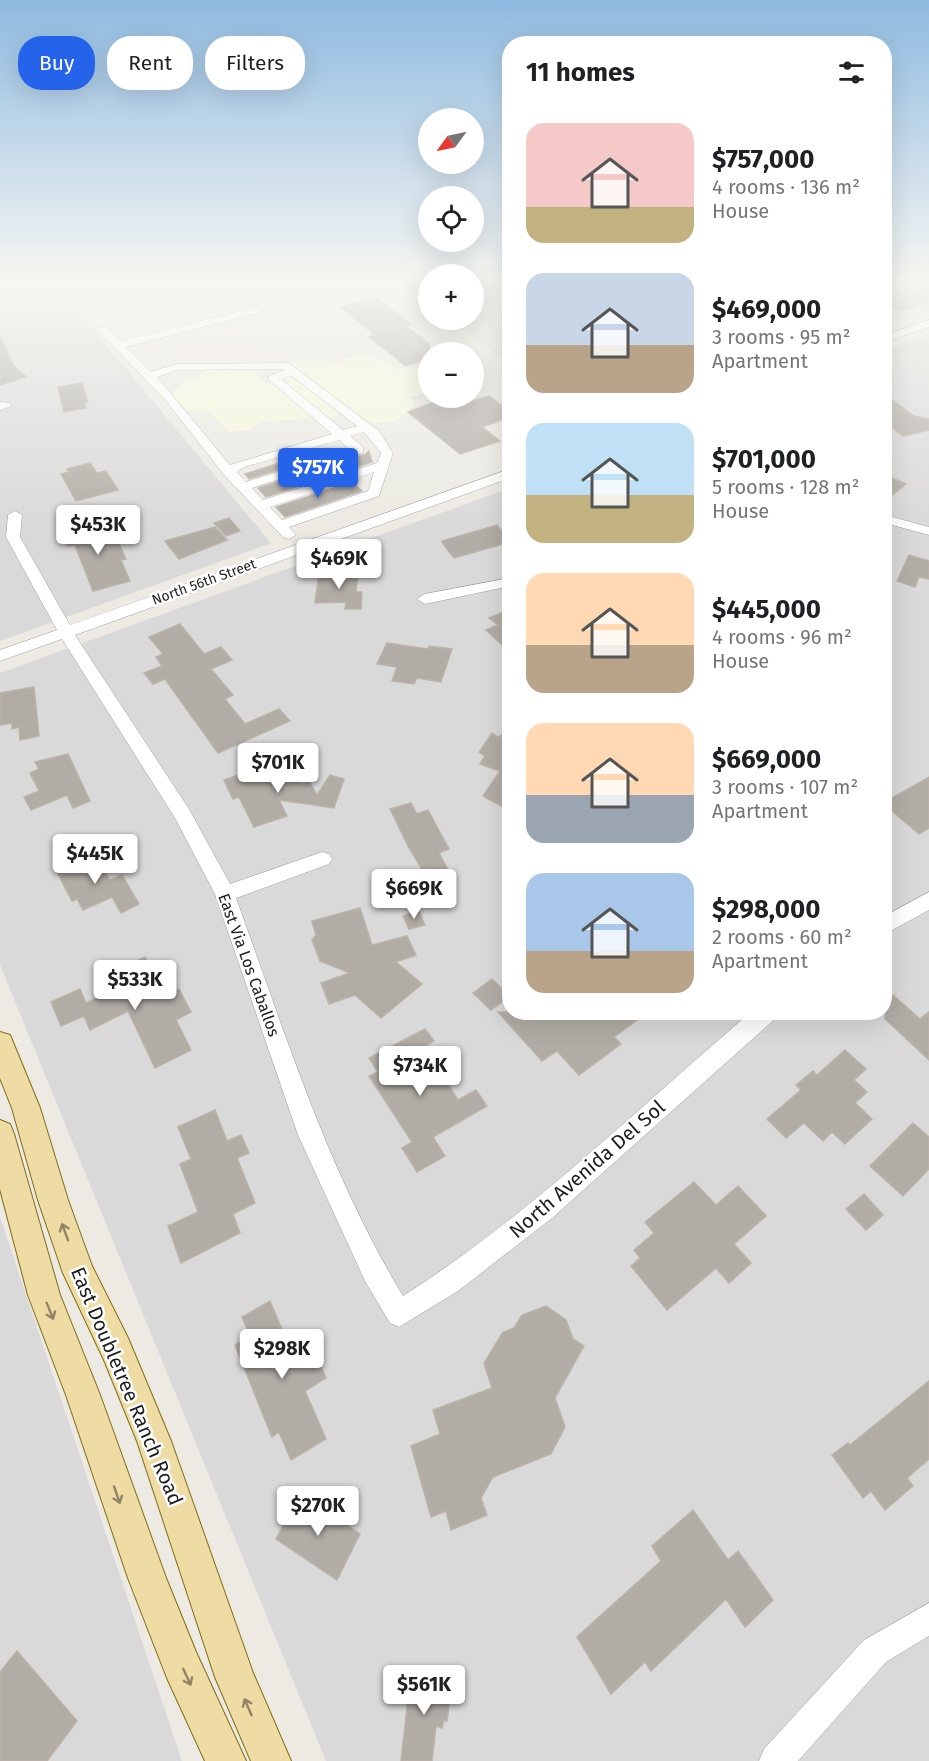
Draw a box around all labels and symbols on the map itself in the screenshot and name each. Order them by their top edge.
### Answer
north arrow [418,108,484,174]
pin: $757K [276,448,360,499]
pin: $453K [56,505,140,556]
pin: $469K [297,539,381,590]
street label: North 56th Street [150,555,259,609]
pin: $701K [236,743,320,794]
pin: $445K [53,834,137,885]
pin: $669K [372,869,456,920]
street label: East Via Los Caballos [214,891,284,1039]
pin: $533K [93,960,177,1011]
pin: $734K [378,1046,462,1097]
street label: North Avenida Del Sol [504,1095,670,1243]
one-way arrow [58,1223,69,1242]
street label: East Doubletree Ranch Road [66,1263,188,1509]
one-way arrow [45,1302,56,1320]
pin: $298K [240,1329,324,1380]
one-way arrow [113,1485,124,1504]
pin: $270K [276,1486,360,1537]
pin: $561K [382,1665,466,1716]
one-way arrow [181,1667,193,1685]
one-way arrow [242,1699,253,1717]

